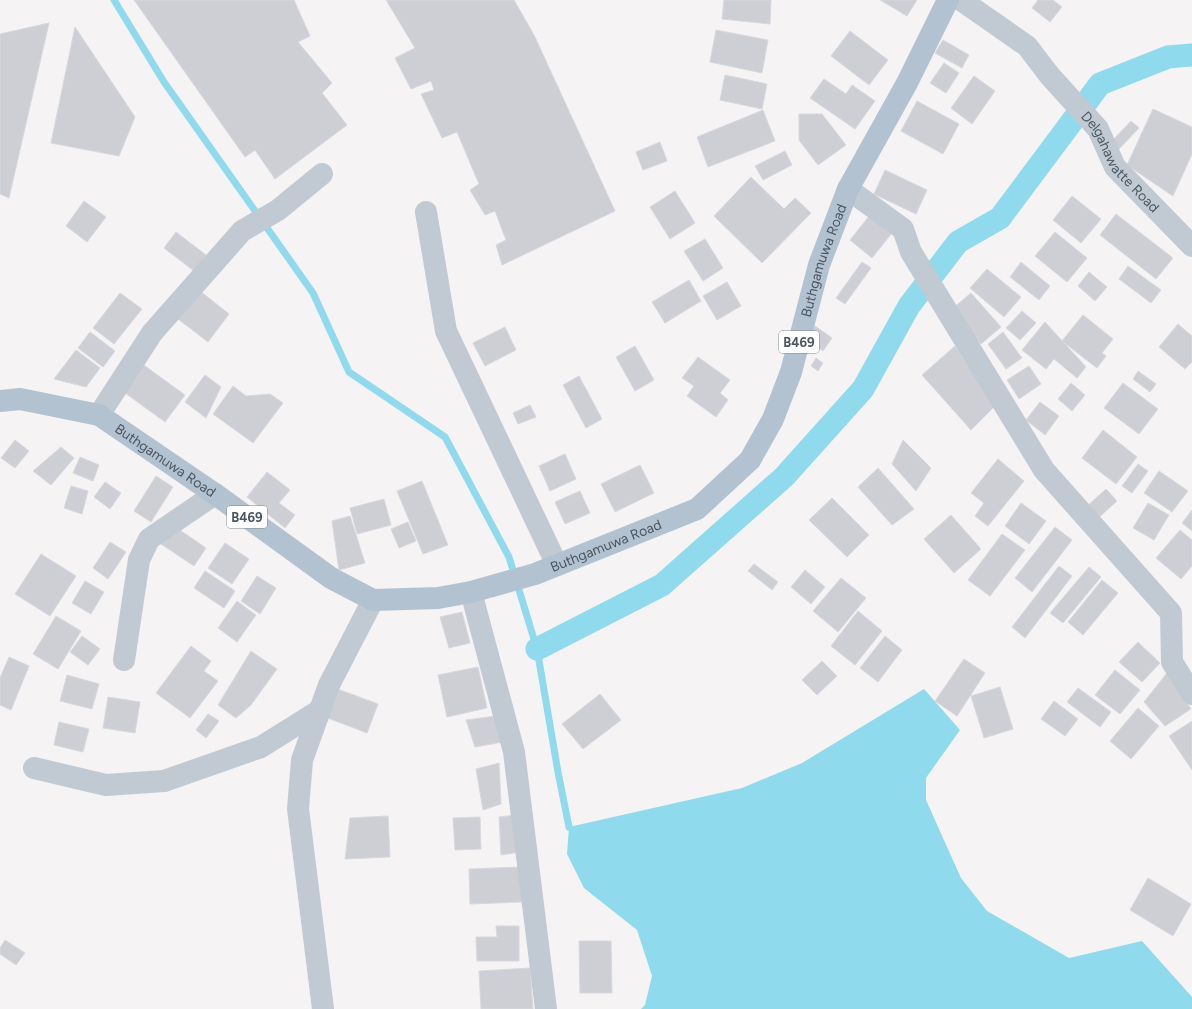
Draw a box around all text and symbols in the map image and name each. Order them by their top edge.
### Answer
street label: Delgahawatte Road [1077,108,1163,216]
street label: Buthgamuwa Road [798,202,850,319]
road number: B469 [779,331,819,353]
street label: Buthgamuwa Road [111,420,219,501]
road number: B469 [227,506,267,528]
street label: Buthgamuwa Road [548,516,664,576]

